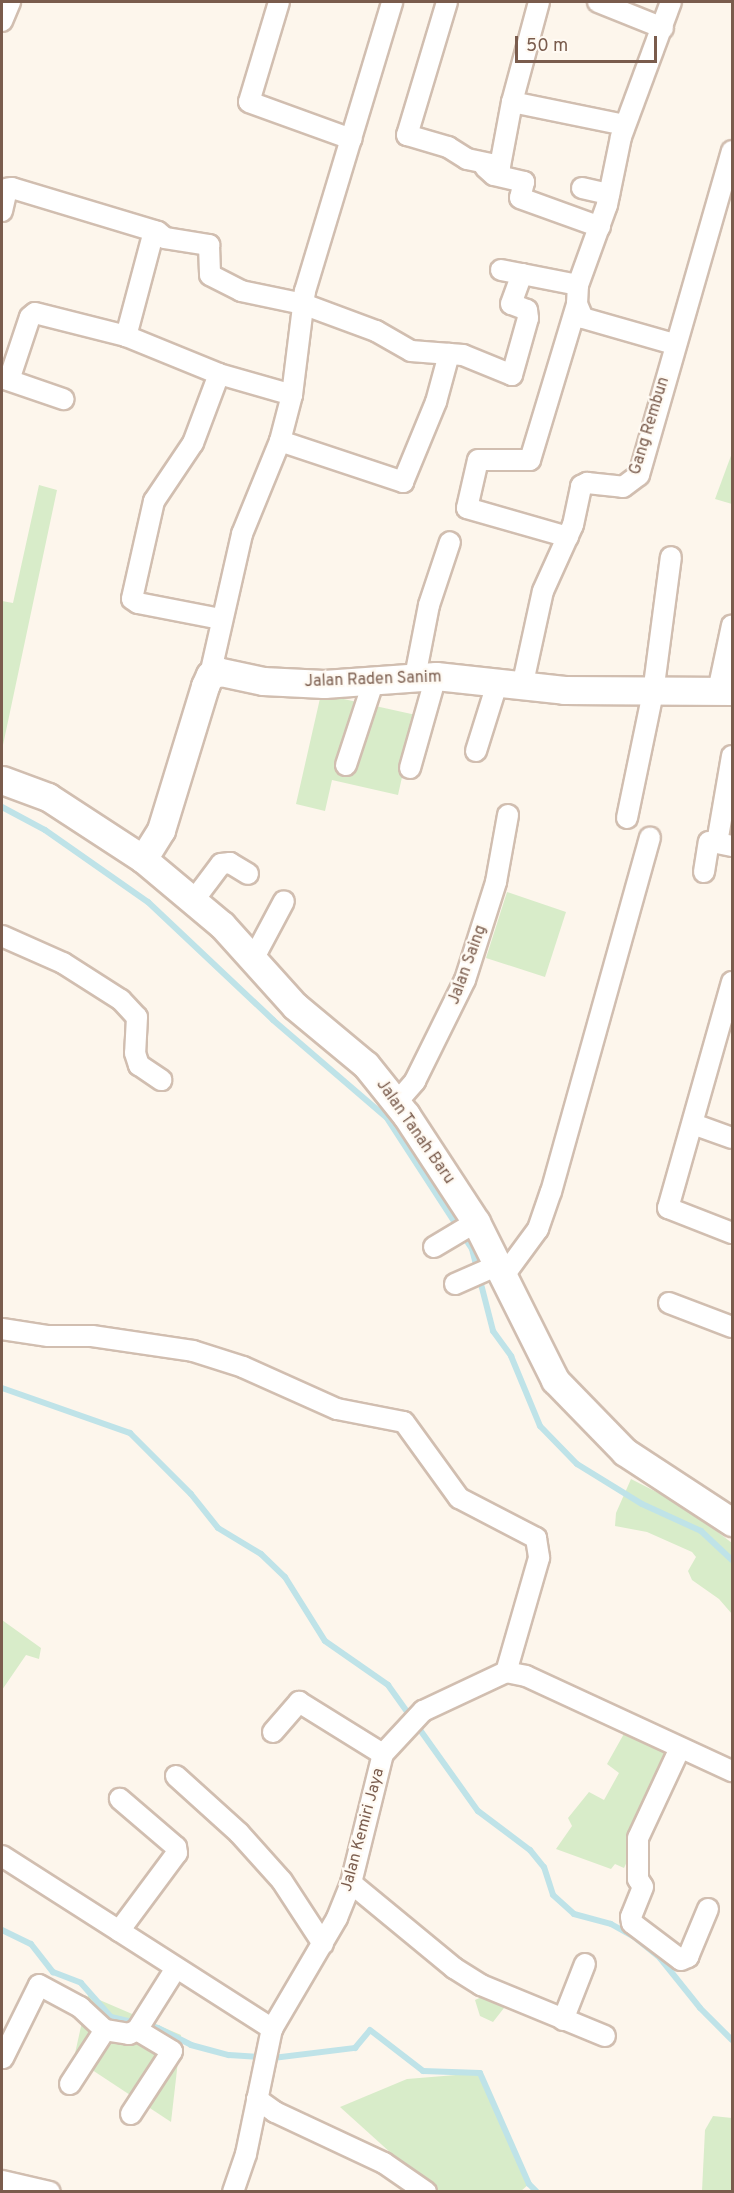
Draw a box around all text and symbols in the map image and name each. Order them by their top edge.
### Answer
scale bar [518,24,660,62]
text: 50 m [526,35,568,58]
street label: Gang Rembun [626,375,674,477]
street label: Jalan Raden Sanim [304,668,442,692]
street label: Jalan Saing [445,923,491,1007]
street label: Jalan Tanah Baru [372,1076,458,1188]
street label: Jalan Kemiri Jaya [337,1766,389,1894]

